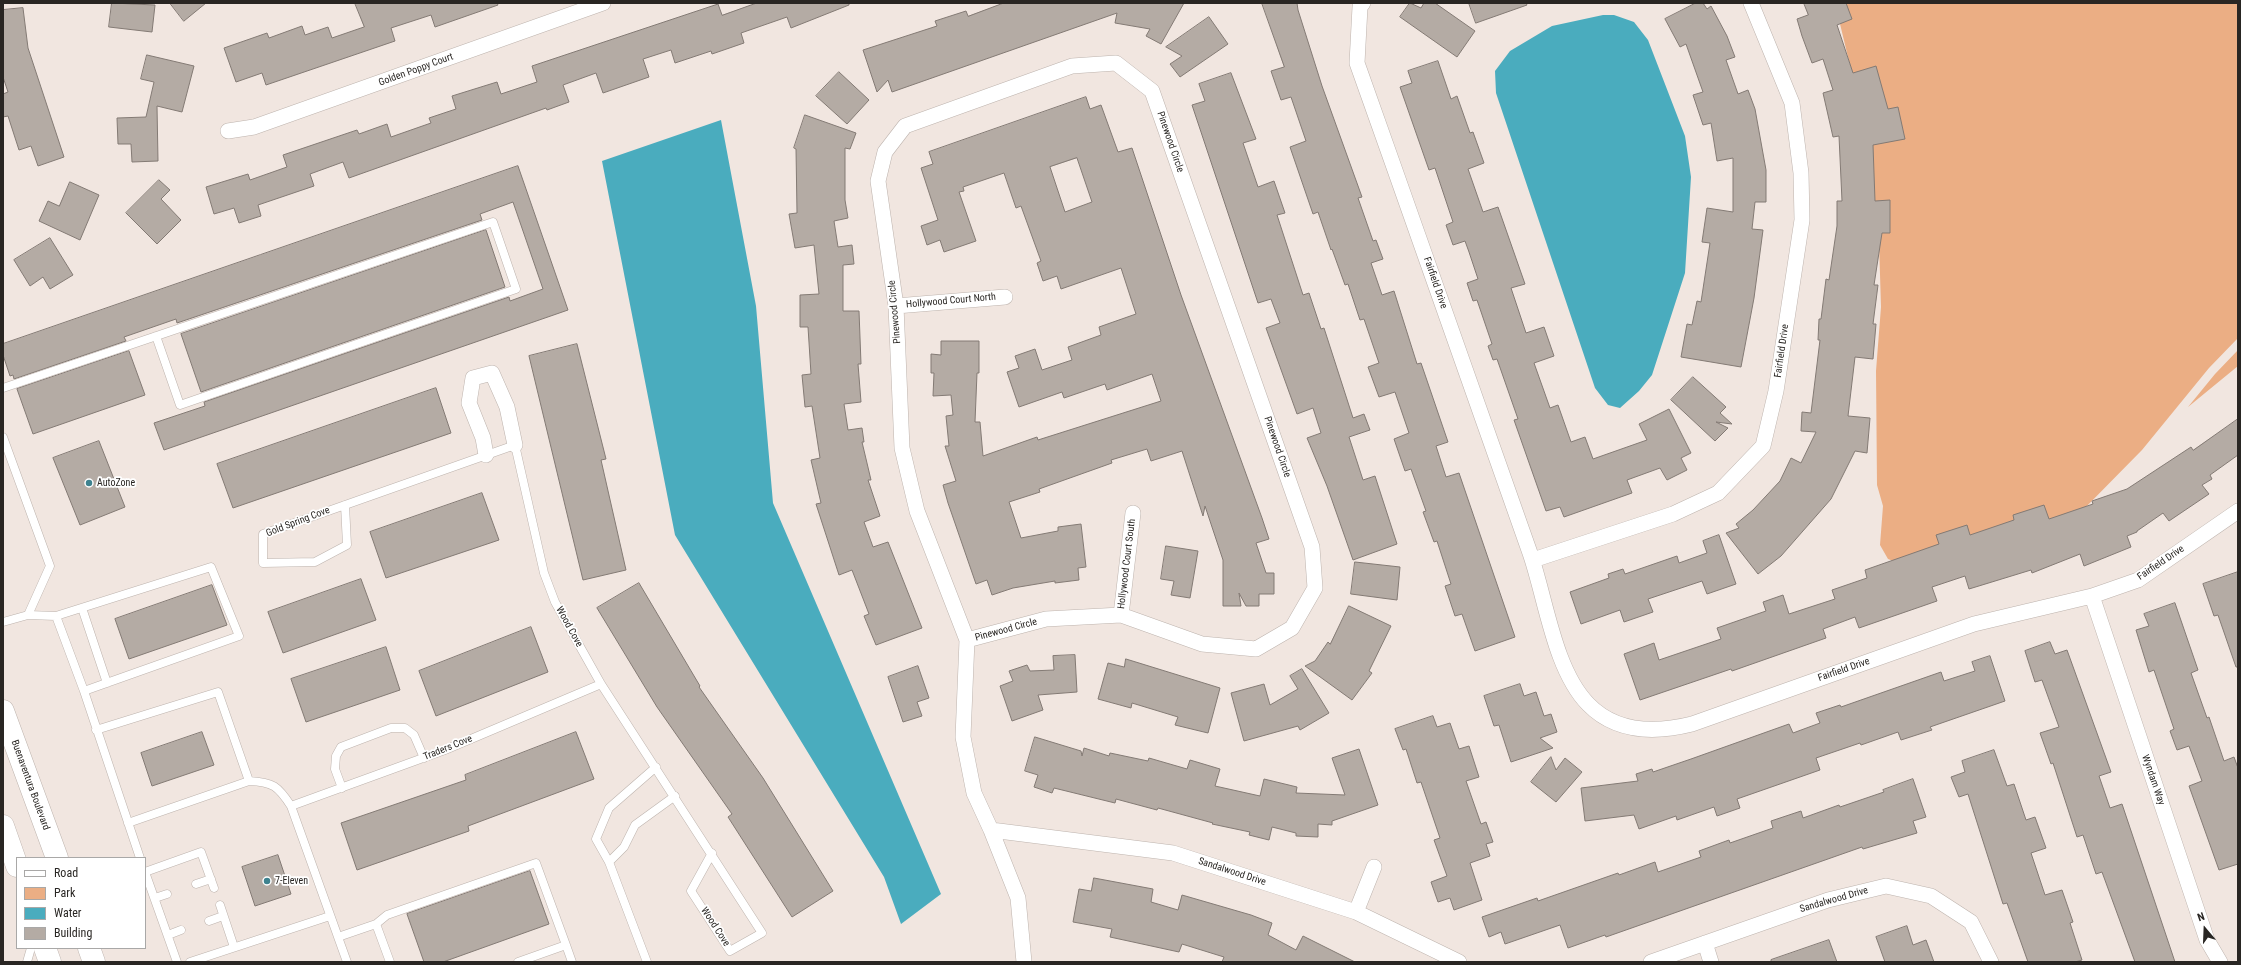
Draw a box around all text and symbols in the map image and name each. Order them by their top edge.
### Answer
street label: Golden Poppy Court [377,51,455,89]
street label: Pinewood Circle [1154,110,1186,174]
street label: Fairfield Drive [1421,256,1449,310]
street label: Pinewood Circle [886,280,904,344]
street label: Hollywood Court North [906,291,996,311]
street label: Fairfield Drive [1772,323,1792,379]
street label: Pinewood Circle [1261,415,1293,479]
place label: AutoZone [97,477,135,489]
marker: AutoZone [84,478,94,488]
street label: Gold Spring Cove [264,504,332,540]
street label: Hollywood Court South [1116,518,1138,610]
street label: Fairfield Drive [2135,543,2187,583]
street label: Wood Cove [553,605,585,649]
street label: Pinewood Circle [974,616,1038,644]
street label: Fairfield Drive [1817,656,1871,684]
street label: Traders Cove [422,733,474,763]
street label: Buenaventura Boulevard [8,738,52,832]
street label: Wyndam Way [2139,753,2167,807]
street label: Sandalwood Drive [1197,855,1267,889]
legend [16,857,146,949]
text: Road [54,866,78,880]
place label: 7-Eleven [275,875,308,887]
marker: 7-Eleven [262,876,272,886]
street label: Sandalwood Drive [1798,885,1870,915]
text: Park [54,886,75,900]
street label: Wood Cove [698,905,732,949]
text: Water [54,906,82,920]
north arrow [2185,909,2225,949]
text: N [2196,910,2206,924]
text: Building [54,926,92,940]

